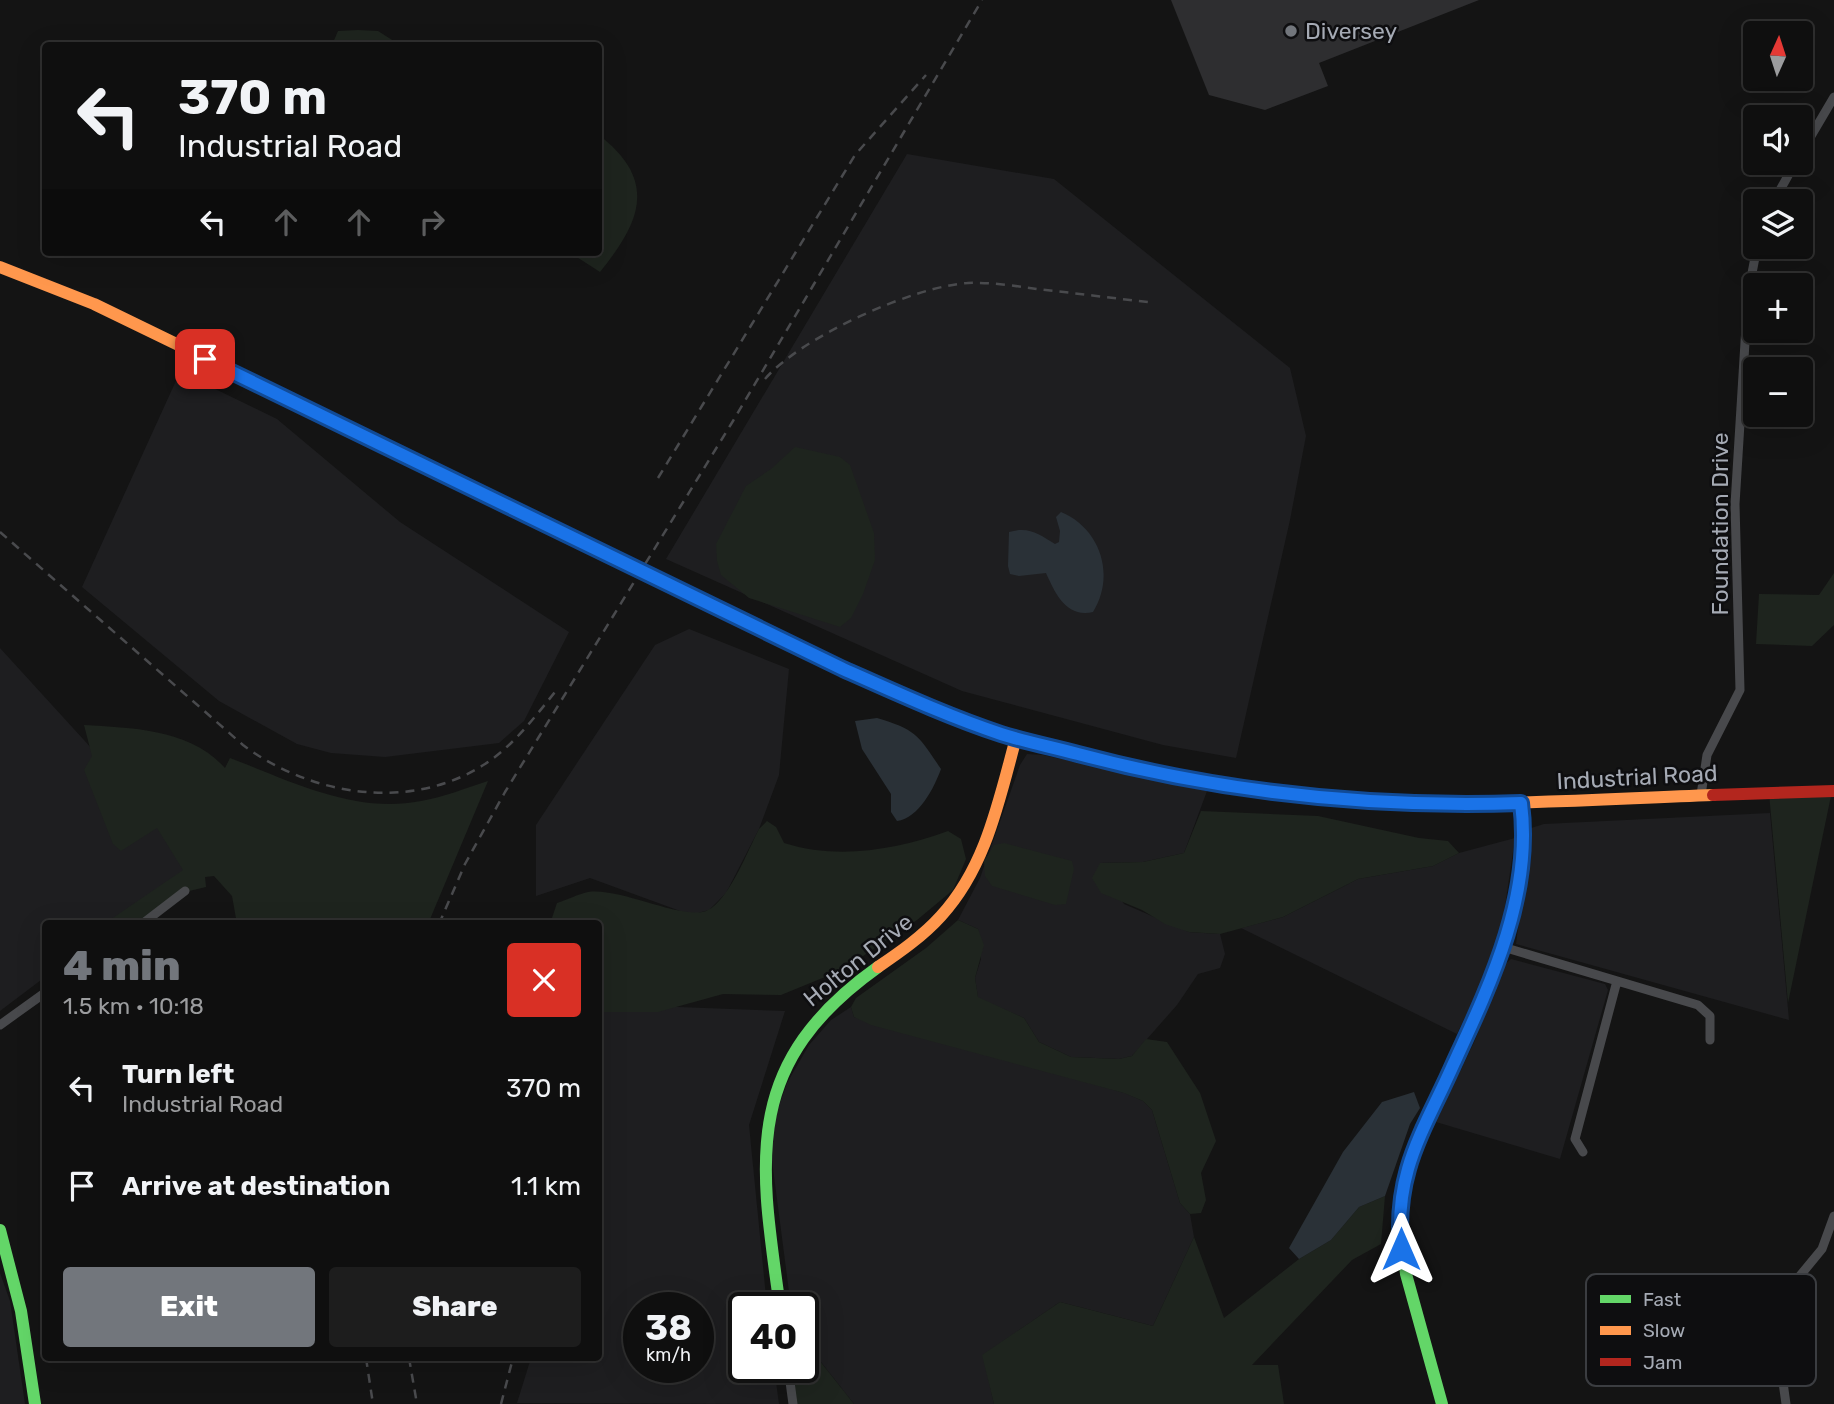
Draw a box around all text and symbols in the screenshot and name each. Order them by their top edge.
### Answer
place label: Diversey [1305,17,1398,45]
north arrow [1743,21,1813,91]
map controls [1743,21,1813,427]
marker: Diversey [1283,23,1299,39]
text: 370 m [178,68,327,126]
icon: left [63,70,154,161]
button: sound [1743,105,1813,175]
text: Industrial Road [178,127,402,165]
button: layers [1743,189,1813,259]
icon: left [194,203,232,241]
icon: ahead [267,203,305,241]
icon: ahead [340,203,378,241]
icon: right [413,203,451,241]
button: + [1743,273,1813,343]
pin [175,329,235,389]
icon: arrive [186,340,224,378]
button: − [1743,357,1813,427]
street label: Foundation Drive [1706,432,1734,616]
street label: Industrial Road [1556,759,1718,795]
street label: Holton Drive [798,907,918,1013]
text: 4 min [63,941,181,991]
button: close [507,943,581,1017]
text: 1.5 km · 10:18 [63,992,204,1020]
text: Turn left [122,1059,234,1090]
icon: left [63,1069,101,1107]
text: 370 m [506,1073,581,1104]
text: Industrial Road [122,1090,283,1118]
icon: arrive [63,1167,101,1205]
text: Arrive at destination [122,1171,390,1202]
text: 1.1 km [511,1171,581,1202]
position arrow [1364,1212,1438,1286]
button: Exit [63,1267,315,1347]
button: Share [329,1267,581,1347]
legend [1586,1274,1816,1386]
text: Fast [1643,1288,1682,1311]
speed limit sign: 40 [728,1292,819,1383]
text: 38 [645,1307,692,1349]
text: Slow [1643,1319,1685,1342]
text: km/h [646,1344,691,1366]
text: Jam [1643,1351,1682,1374]

